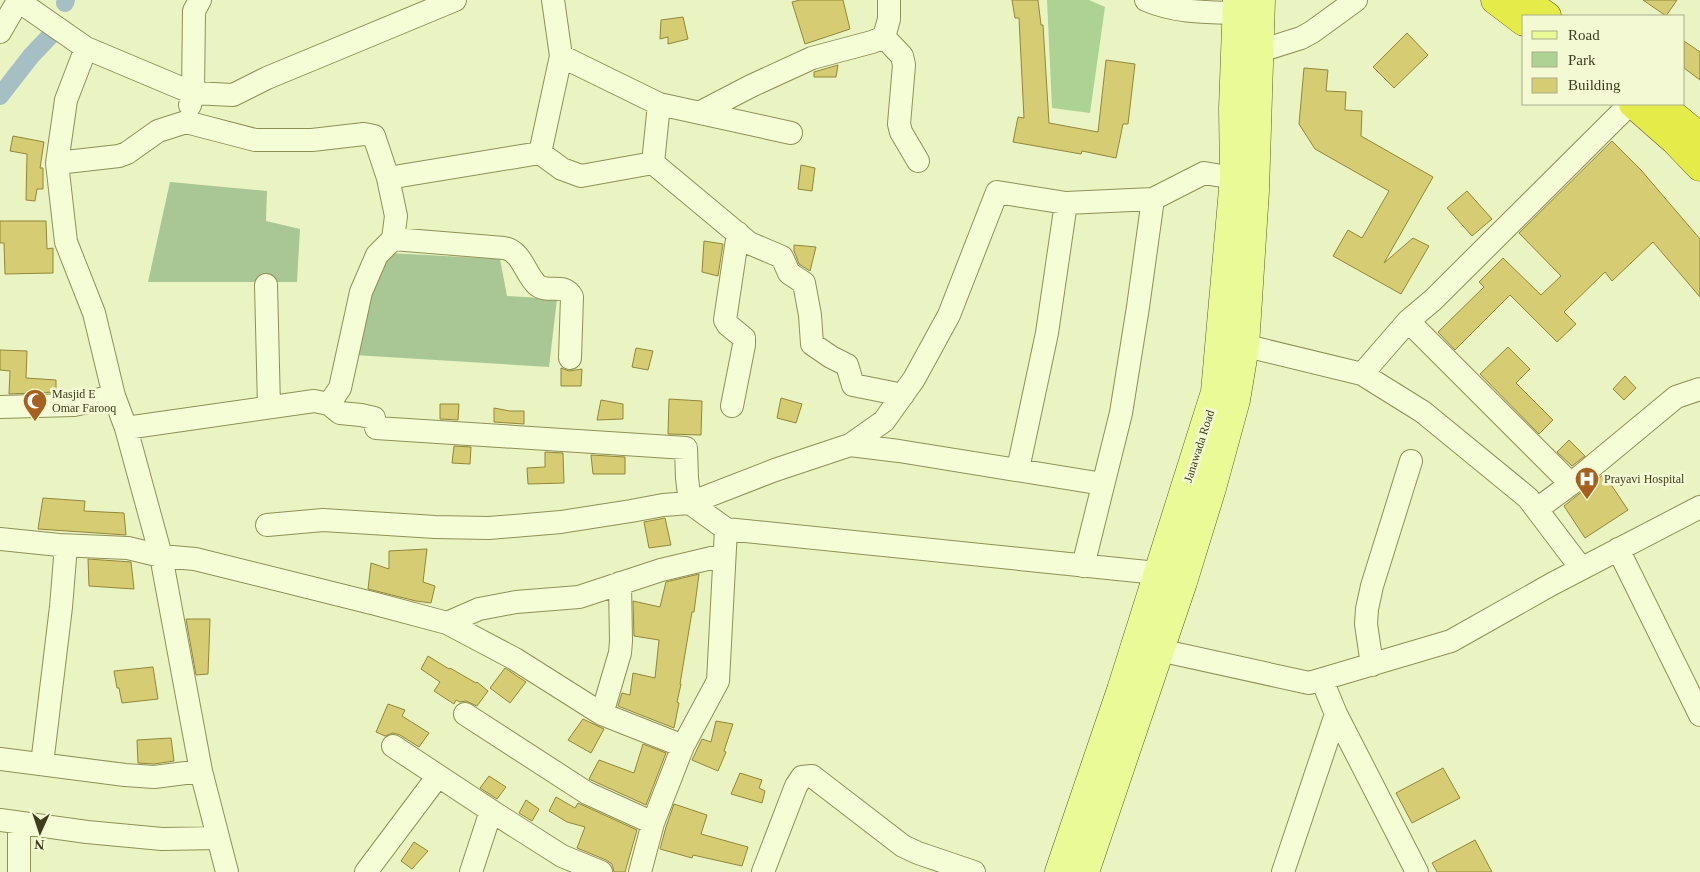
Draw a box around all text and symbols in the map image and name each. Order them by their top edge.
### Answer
legend [1522,15,1685,105]
text: Road [1568,27,1600,43]
text: Park [1568,52,1596,68]
text: Building [1568,77,1621,93]
place label: Masjid E Omar Farooq [52,387,116,415]
mosque icon: Masjid E Omar Farooq [22,388,48,422]
street label: Janawada Road [1181,408,1217,484]
hospital icon: Prayavi Hospital [1574,466,1600,500]
place label: Prayavi Hospital [1604,472,1685,486]
north arrow [15,807,65,857]
text: N [34,837,45,852]

